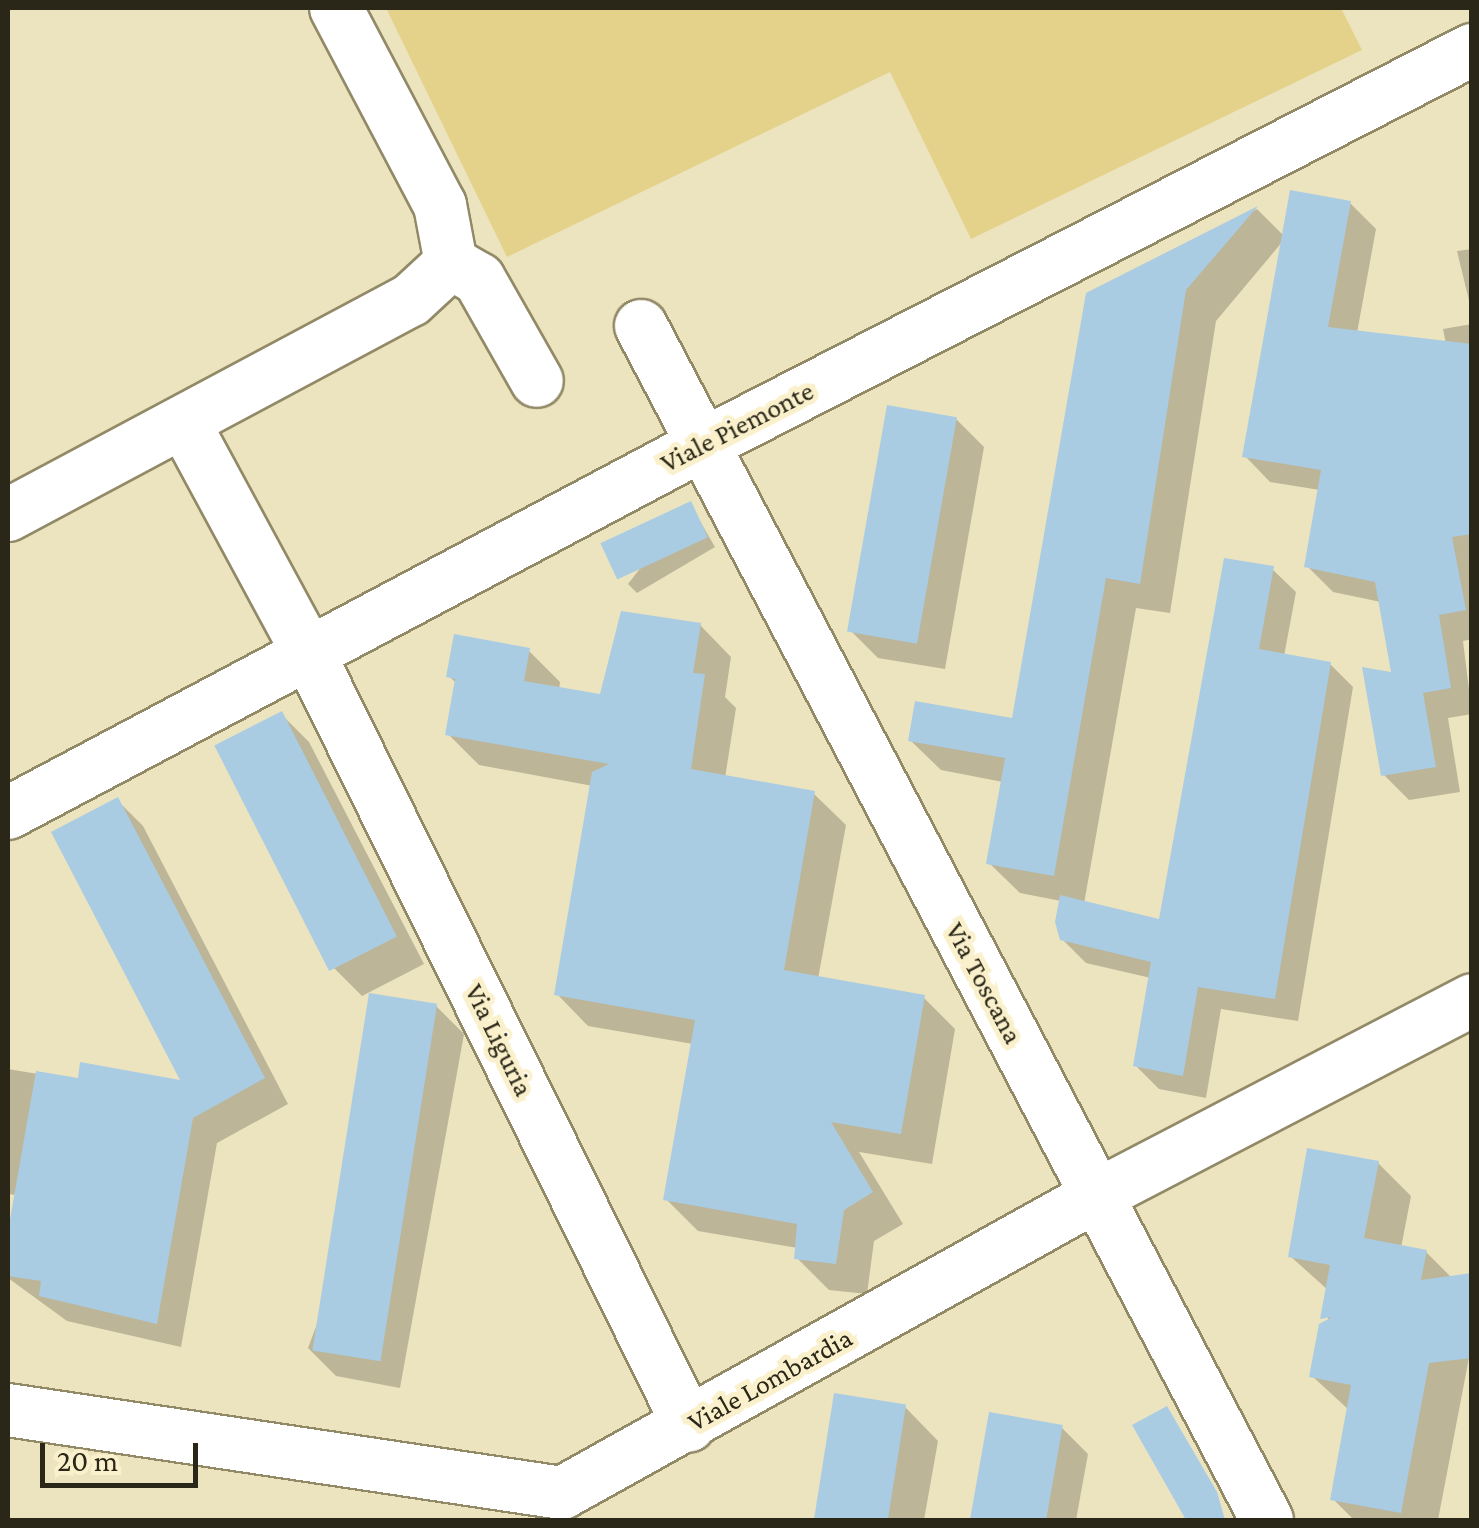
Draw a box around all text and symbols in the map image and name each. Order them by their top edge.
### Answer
street label: Viale Piemonte [655,374,819,480]
street label: Via Toscana [938,917,1030,1049]
street label: Via Liguria [457,978,541,1102]
street label: Viale Lombardia [682,1321,858,1439]
scale bar [45,1423,202,1485]
text: 20 m [57,1444,118,1477]

